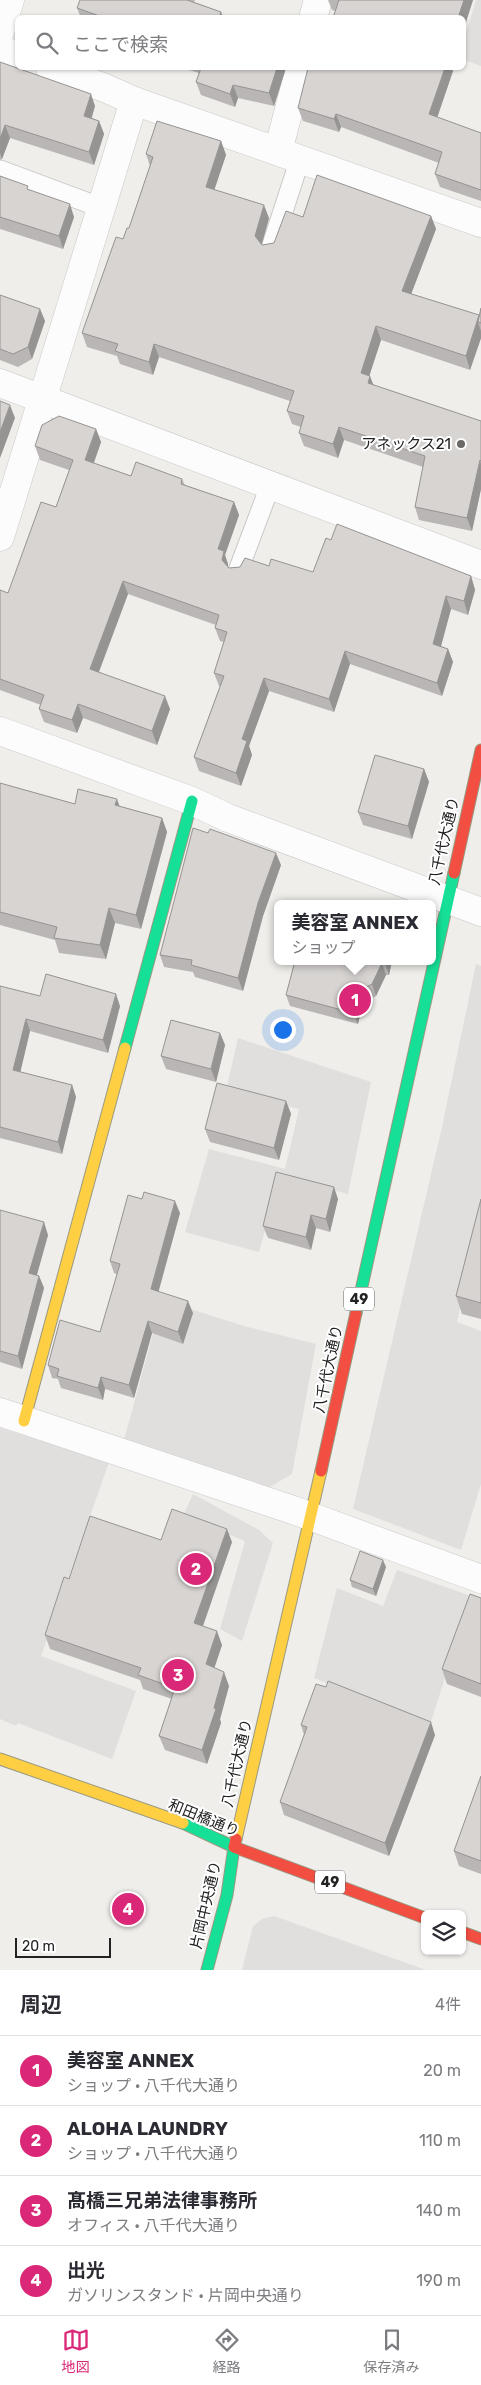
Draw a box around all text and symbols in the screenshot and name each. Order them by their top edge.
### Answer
search box [15,15,466,70]
icon: search [33,29,61,57]
text: ここで検索 [73,33,168,56]
place label: アネックス21 [361,435,451,453]
marker: アネックス21 [455,438,467,450]
street label: 八千代大通り [425,795,463,887]
popup [274,900,436,965]
text: 美容室 ANNEX [291,911,419,934]
text: ショップ [291,938,355,957]
pin: 1 [339,981,371,1019]
your location [270,1017,296,1043]
road number: 49 [344,1288,374,1310]
street label: 八千代大通り [310,1323,346,1415]
pin: 2 [180,1550,212,1588]
pin: 3 [162,1656,194,1694]
street label: 八千代大通り [218,1717,256,1809]
street label: 和田橋通り [166,1796,242,1840]
street label: 片岡中央通り [187,1859,225,1951]
road number: 49 [315,1870,345,1894]
pin: 4 [112,1890,144,1928]
map controls [421,1910,466,1955]
button: layers [421,1910,466,1955]
scale bar [15,1935,111,1958]
text: 20 m [22,1938,55,1955]
text: 周辺 [20,1992,62,2017]
text: 4件 [435,1995,461,2014]
text: 美容室 ANNEX [67,2049,194,2072]
text: 1 [32,2061,40,2080]
text: 20 m [423,2061,461,2080]
text: ショップ · 八千代大通り [67,2076,240,2095]
text: ALOHA LAUNDRY [67,2117,228,2140]
text: 2 [31,2131,41,2150]
text: 110 m [419,2131,461,2150]
text: ショップ · 八千代大通り [67,2144,240,2163]
text: 髙橋三兄弟法律事務所 [67,2189,257,2212]
text: 3 [31,2201,41,2220]
text: 140 m [416,2201,461,2220]
text: オフィス · 八千代大通り [67,2216,240,2235]
text: 出光 [67,2259,105,2282]
text: 4 [31,2271,41,2290]
text: 190 m [416,2271,461,2290]
text: ガソリンスタンド · 片岡中央通り [67,2286,304,2305]
tab: 地図 [62,2326,90,2376]
tab: 経路 [213,2326,241,2376]
tab: 保存済み [364,2326,420,2376]

